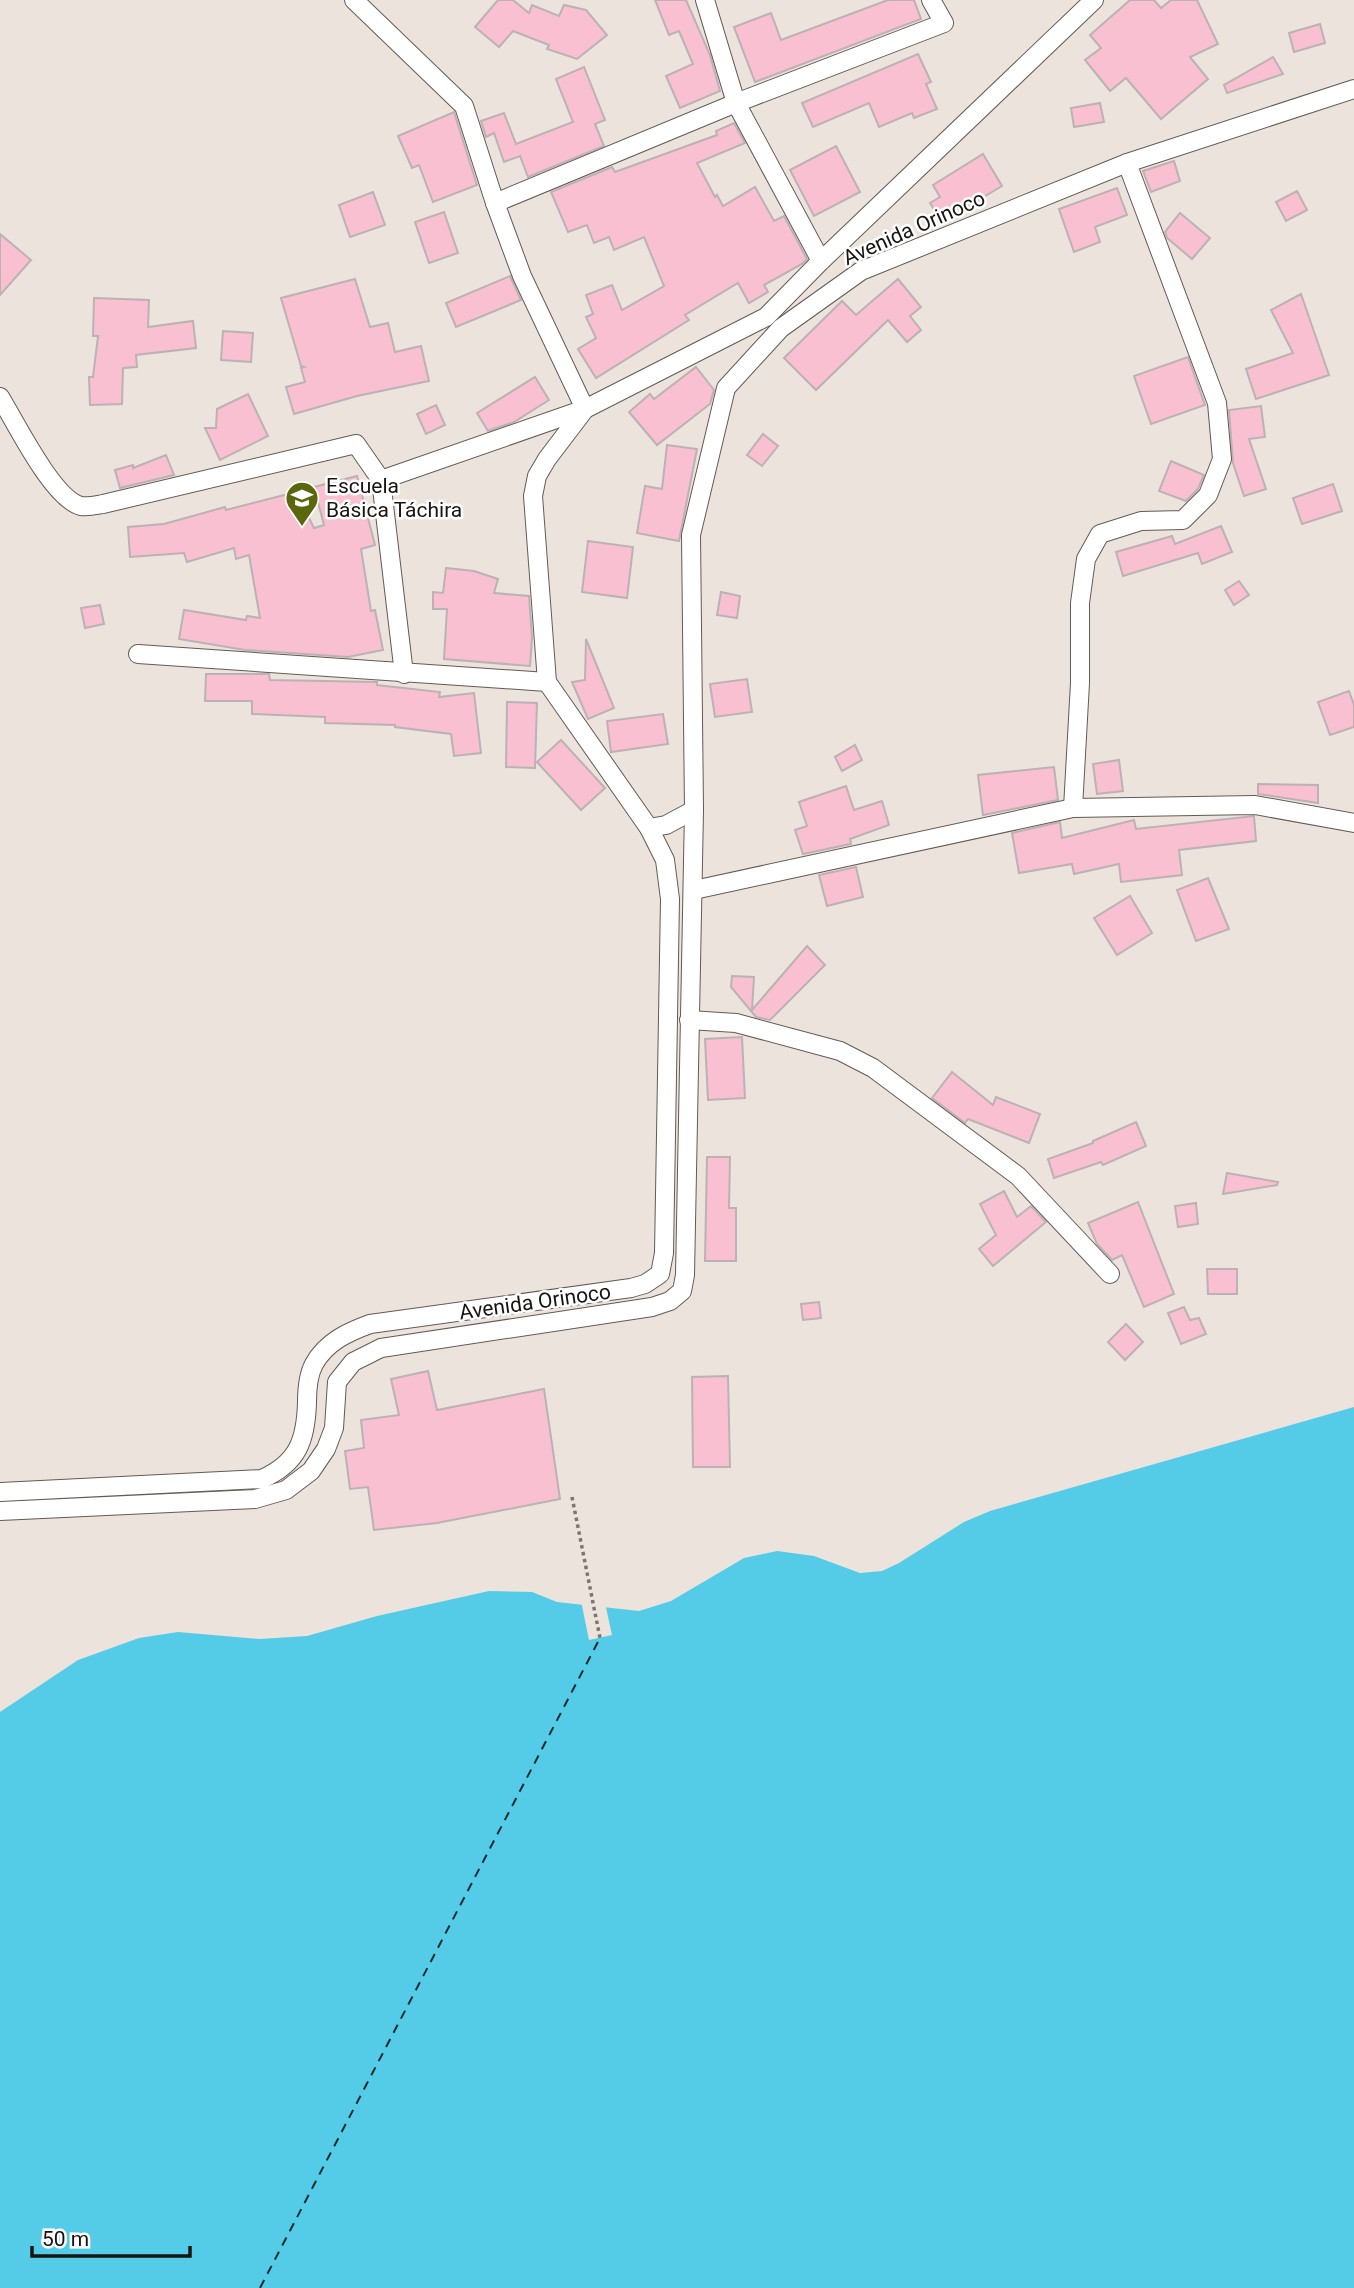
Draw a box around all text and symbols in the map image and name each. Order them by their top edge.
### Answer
street label: Avenida Orinoco [839,186,989,270]
place label: Escuela Básica Táchira [326,474,462,522]
school or university icon: Escuela Básica Táchira [283,479,321,528]
street label: Avenida Orinoco [458,1279,612,1325]
scale bar [32,2214,189,2258]
text: 50 m [42,2227,89,2251]

